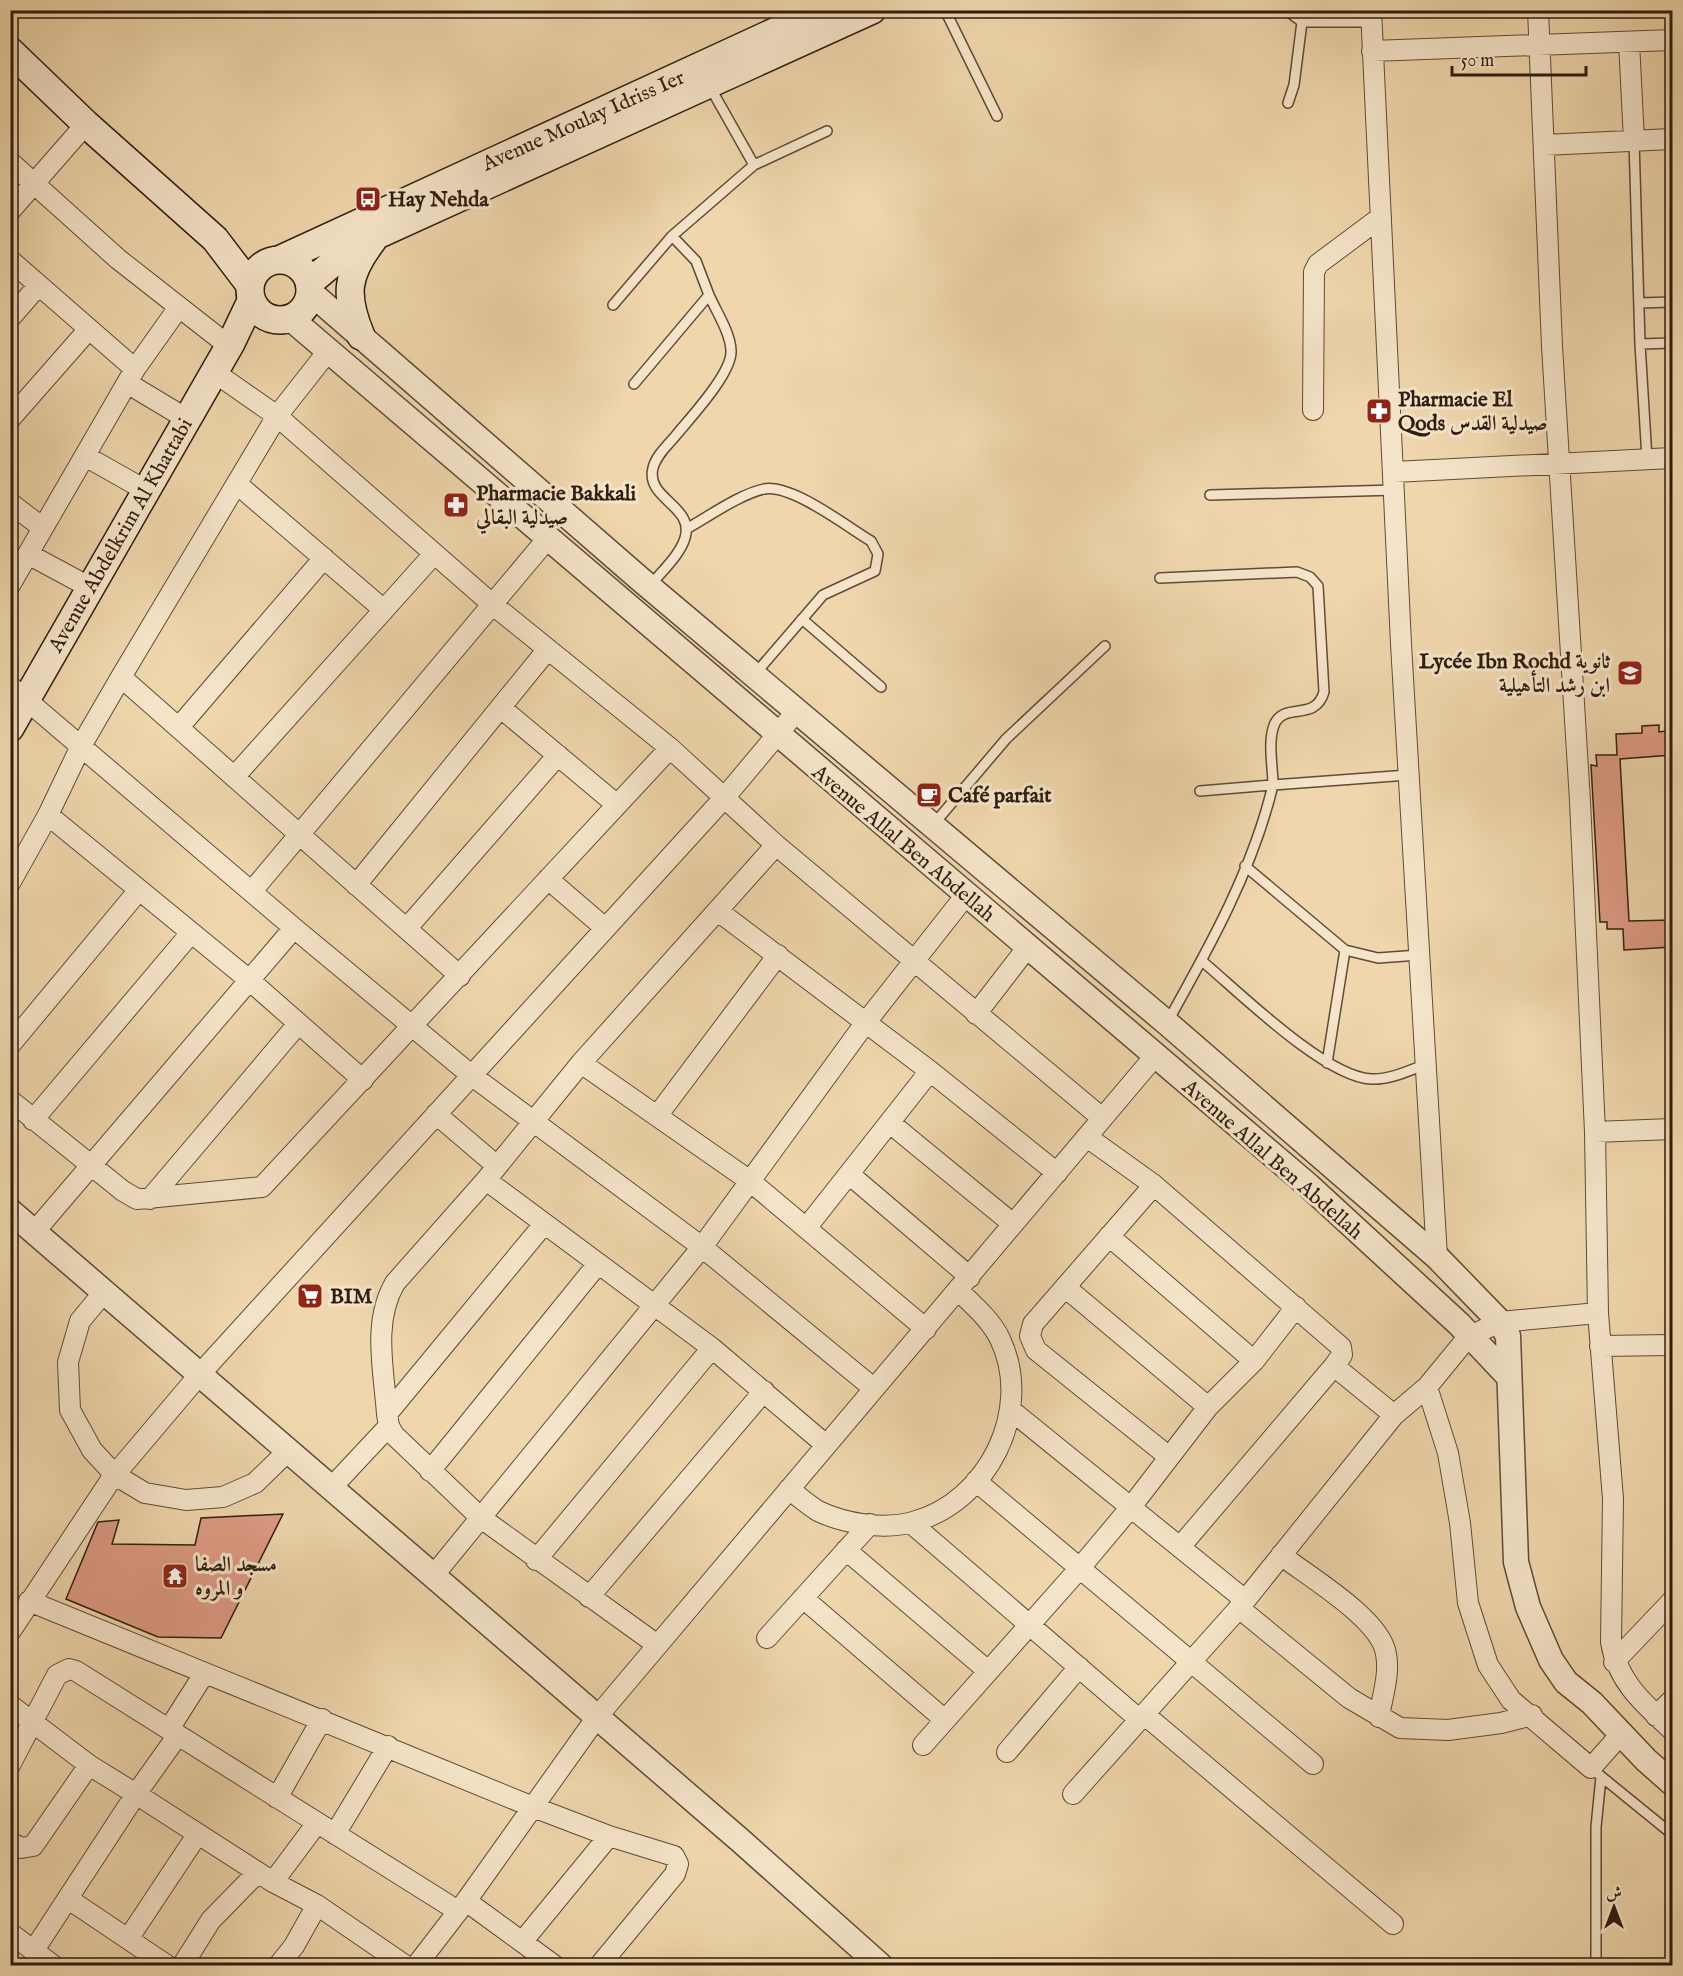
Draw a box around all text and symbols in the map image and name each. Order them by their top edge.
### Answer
scale bar [1452,39,1586,77]
text: 50 m [1461,50,1494,73]
street label: Avenue Moulay Idriss Ier [477,64,689,179]
bus stop icon: Hay Nehda [353,184,383,214]
place label: Hay Nehda [388,187,489,214]
place label: Pharmacie El Qods صيدلية القدس [1398,387,1548,438]
pharmacy icon: Pharmacie El Qods صيدلية القدس [1364,396,1394,426]
street label: Avenue Abdelkrim Al Khattabi [43,414,200,659]
place label: Pharmacie Bakkali صيدلية البقالي [475,481,636,535]
pharmacy icon: Pharmacie Bakkali صيدلية البقالي [441,490,471,520]
place label: Lycée Ibn Rochd ثانوية ابن رشد التأهيلية [1419,649,1611,700]
school or university icon: Lycée Ibn Rochd ثانوية ابن رشد التأهيلية [1615,658,1645,688]
street label: Avenue Allal Ben Abdellah [805,759,1000,929]
cafe icon: Café parfait [914,780,944,810]
place label: Café parfait [948,783,1052,810]
street label: Avenue Allal Ben Abdellah [1175,1073,1368,1246]
supermarket icon: BIM [295,1281,325,1311]
place label: BIM [330,1284,373,1311]
place label: مسجد الصفا و المروه [195,1552,277,1603]
temple icon: مسجد الصفا و المروه [160,1561,190,1591]
north arrow [1584,1877,1644,1937]
text: ش [1606,1884,1622,1904]

